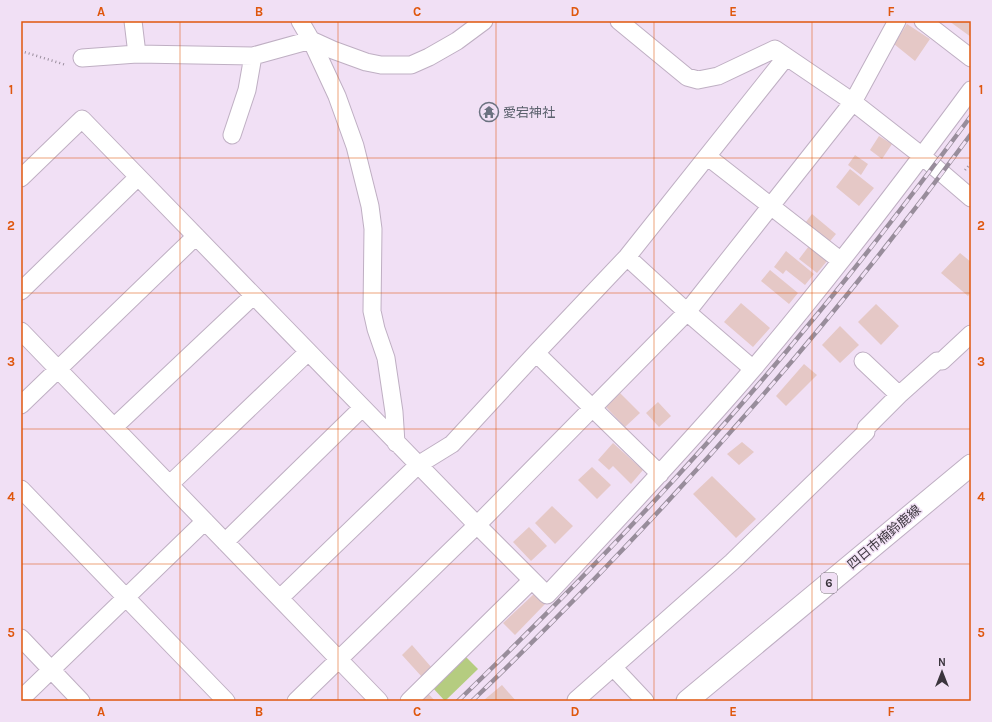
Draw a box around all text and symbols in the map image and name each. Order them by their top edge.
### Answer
text: A [97,4,105,19]
text: B [255,4,263,19]
text: C [413,4,421,19]
text: D [571,4,580,19]
text: E [729,4,737,19]
text: F [887,4,895,19]
text: 1 [9,82,13,97]
text: 1 [979,82,983,97]
temple icon: 愛宕神社 [478,101,500,123]
place label: 愛宕神社 [503,105,555,120]
text: 2 [7,218,15,233]
text: 2 [977,218,985,233]
text: 3 [7,354,15,369]
text: 3 [977,354,985,369]
text: 4 [7,489,15,504]
text: 4 [977,489,985,504]
street label: 四日市楠鈴鹿線 [844,502,924,572]
road number: 6 [821,573,837,593]
text: 5 [7,625,15,640]
text: 5 [977,625,985,640]
north arrow [922,652,962,692]
text: N [938,656,946,669]
text: A [97,704,105,719]
text: B [255,704,263,719]
text: C [413,704,421,719]
text: D [571,704,580,719]
text: E [729,704,737,719]
text: F [887,704,895,719]

